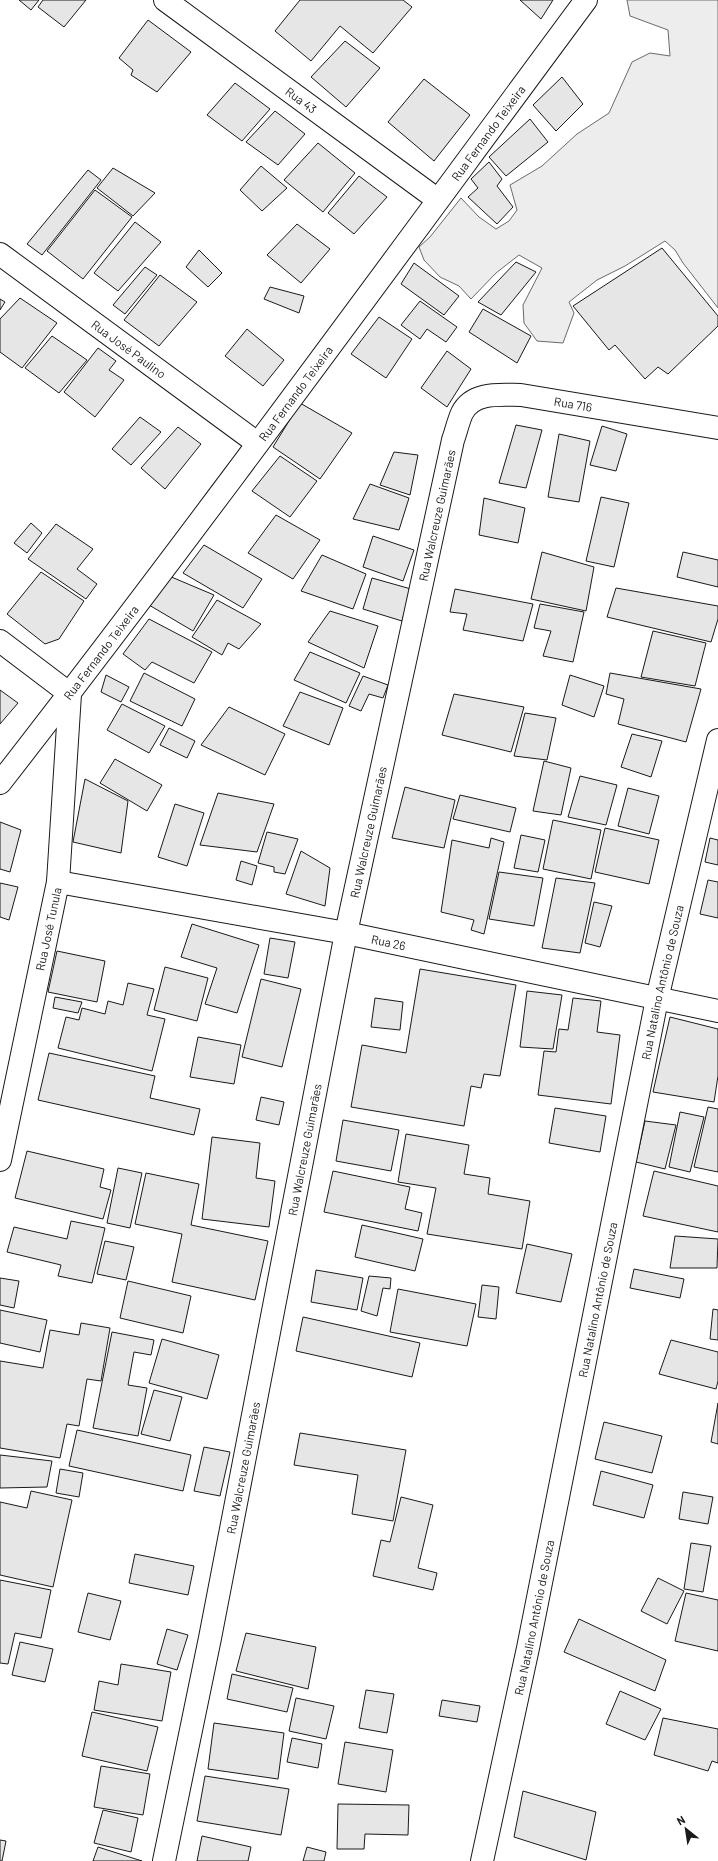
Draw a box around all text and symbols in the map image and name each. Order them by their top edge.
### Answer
street label: Rua Fernando Teixeira [448,82,528,183]
street label: Rua 43 [283,84,320,116]
street label: Rua José Paulino [89,317,169,381]
street label: Rua Fernando Teixeira [255,343,335,444]
street label: Rua 716 [553,394,593,414]
street label: Rua Walcreuze Guimarães [416,448,458,582]
street label: Rua Fernando Teixeira [60,602,141,702]
street label: Rua Walcreuze Guimarães [347,765,389,899]
street label: Rua José Tunula [32,886,64,972]
street label: Rua Natalino Antônio de Souza [638,904,686,1061]
street label: Rua 26 [370,931,407,952]
street label: Rua Walcreuze Guimarães [285,1082,324,1217]
street label: Rua Natalino Antônio de Souza [575,1221,619,1379]
street label: Rua Walcreuze Guimarães [223,1400,262,1535]
street label: Rua Natalino Antônio de Souza [511,1539,556,1696]
north arrow [666,1809,706,1849]
text: N [674,1812,687,1827]

